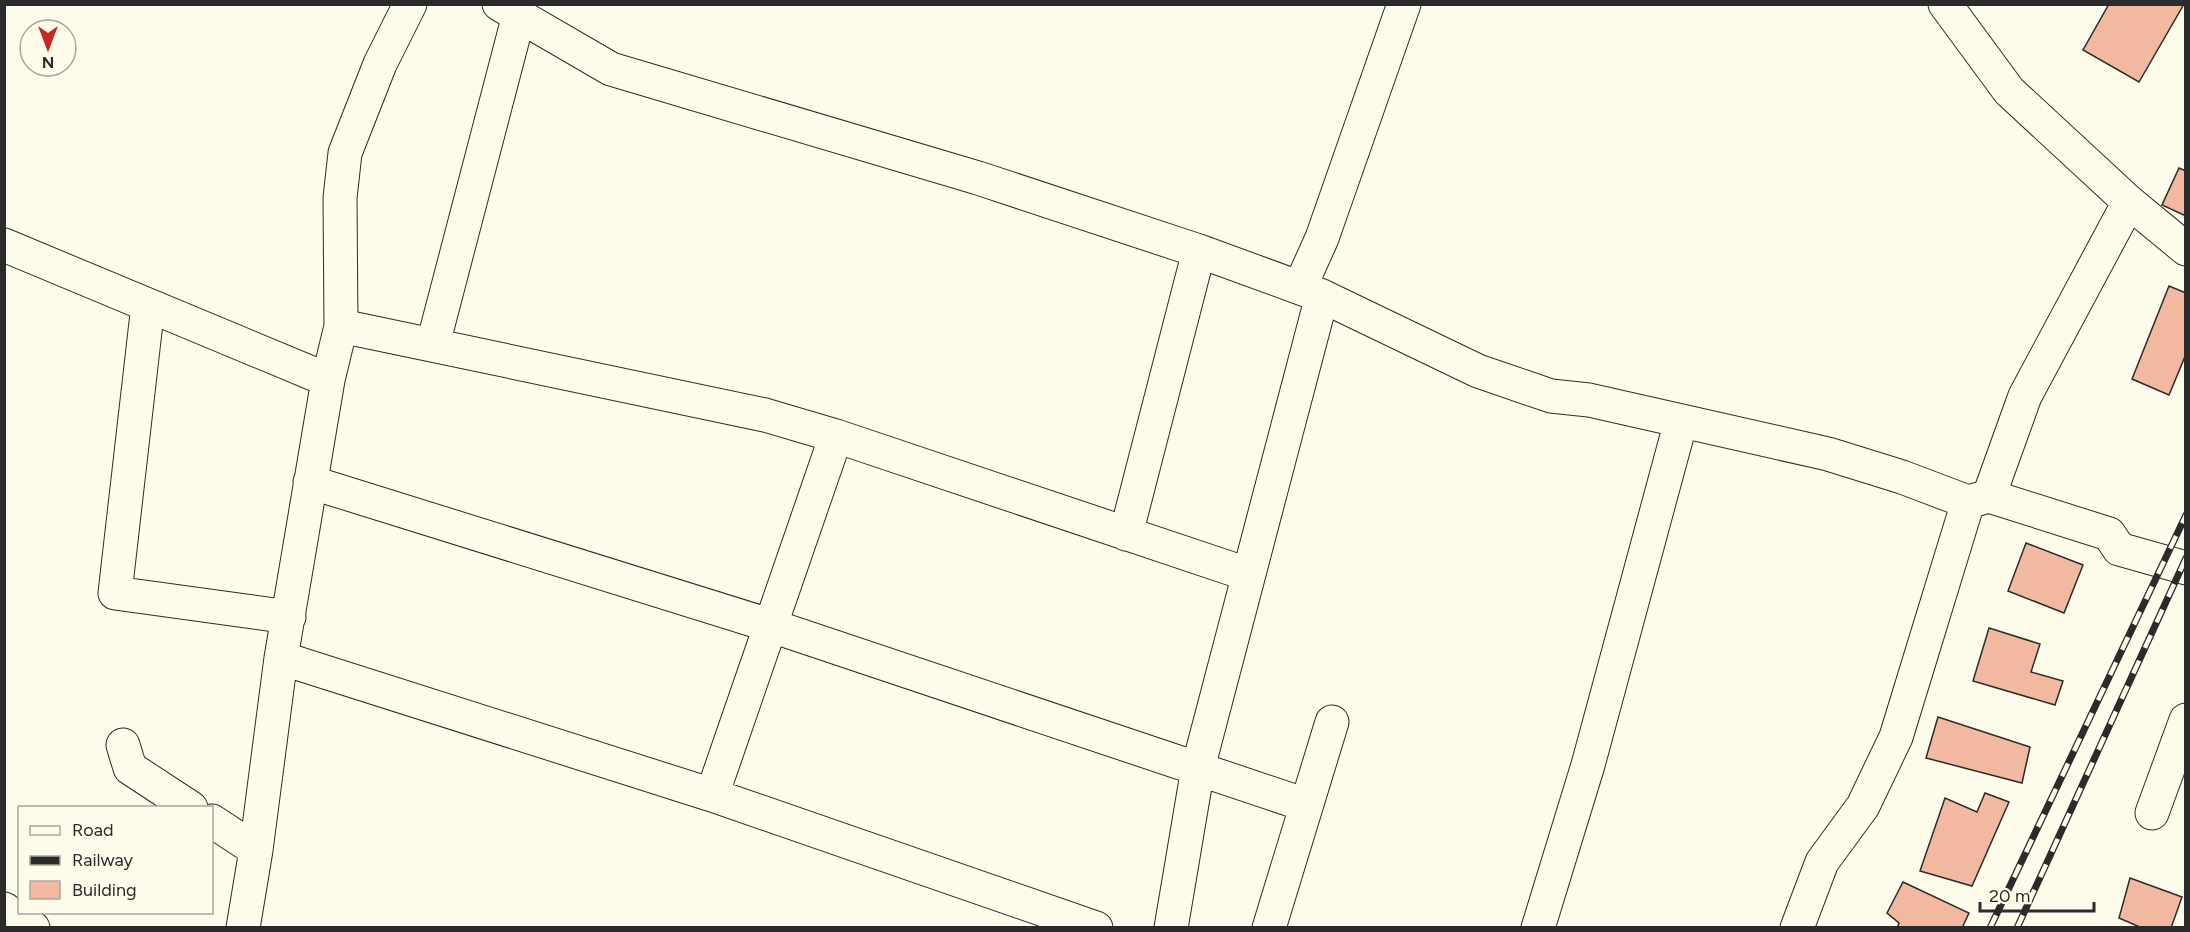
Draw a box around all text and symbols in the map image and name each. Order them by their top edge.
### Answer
north arrow [18,18,78,78]
text: N [42,53,54,72]
legend [18,806,213,914]
text: Road [72,819,113,841]
text: Railway [72,849,134,871]
scale bar [1980,875,2094,913]
text: Building [72,879,137,901]
text: 20 m [1989,885,2030,907]

